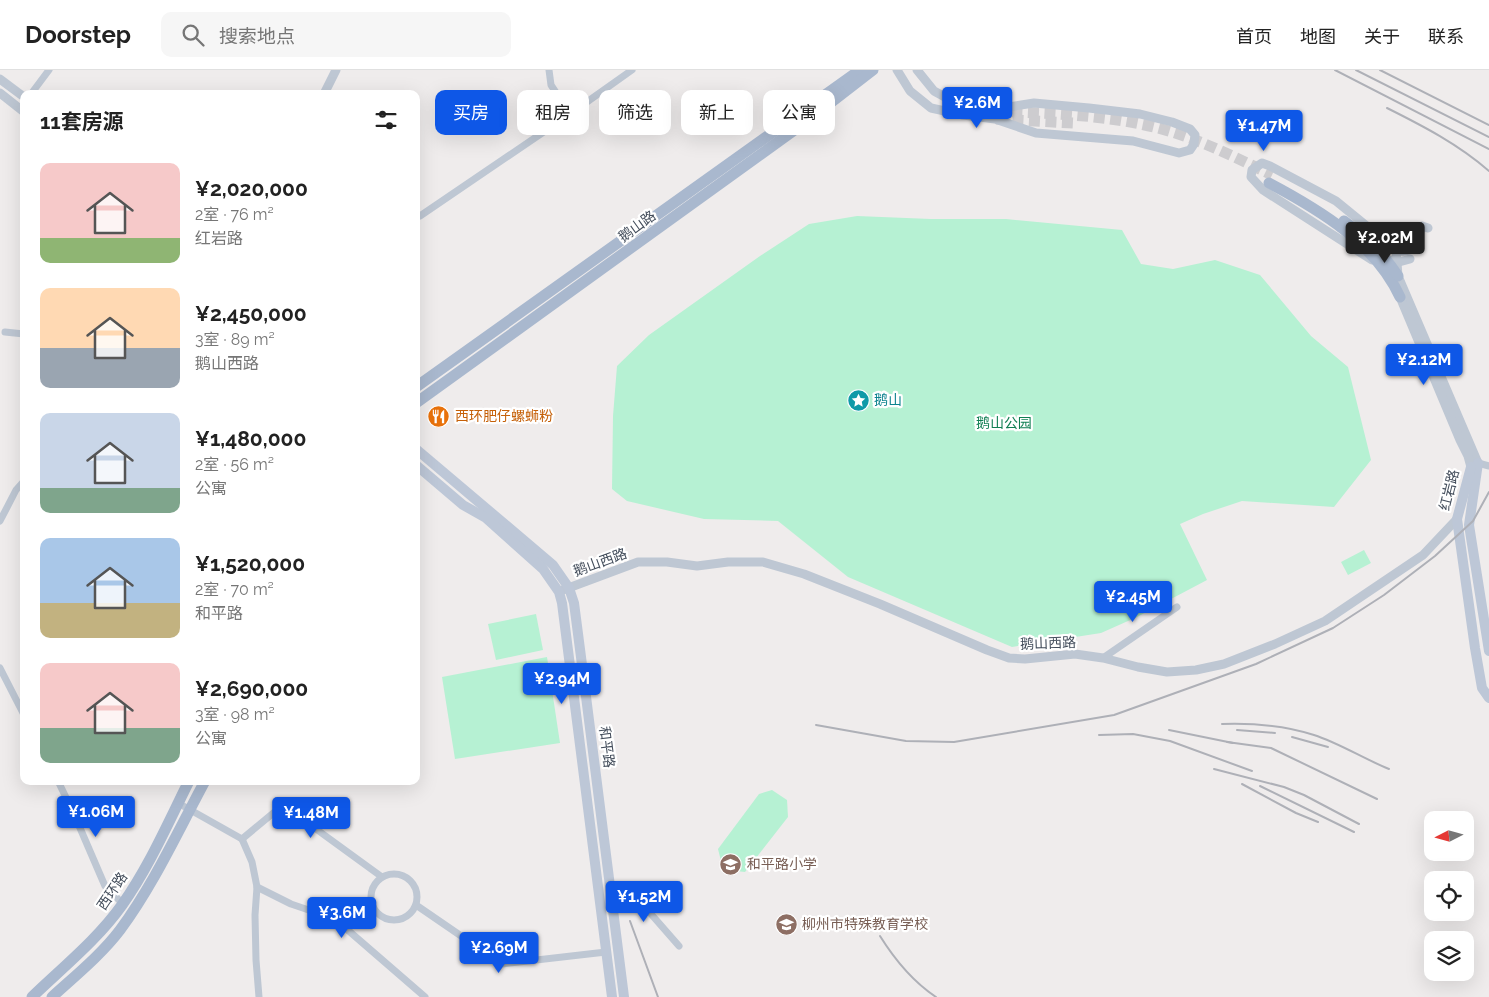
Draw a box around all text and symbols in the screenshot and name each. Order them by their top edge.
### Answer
search box [161,12,511,57]
text: Doorstep [25,20,131,49]
icon: search [179,21,207,49]
text: 搜索地点 [219,25,295,47]
text: 首页 [1236,26,1272,47]
text: 地图 [1300,26,1336,47]
text: 关于 [1364,26,1400,47]
text: 联系 [1428,26,1464,47]
pin: ¥2.6M [942,87,1012,129]
chip: 买房 [435,90,507,135]
chip: 租房 [517,90,589,135]
chip: 筛选 [599,90,671,135]
chip: 新上 [681,90,753,135]
chip: 公寓 [763,90,835,135]
text: ¥2.6M [953,93,1001,112]
icon: filters [372,106,400,134]
text: 11套房源 [40,109,124,134]
pin: ¥1.47M [1223,109,1305,152]
text: ¥1.47M [1237,116,1291,135]
text: ¥2,020,000 [195,176,308,201]
icon: home [80,183,140,243]
text: 2室 · 76 m² [195,205,274,224]
street label: 鹅山路 [615,207,659,245]
pin: ¥2.02M [1344,222,1426,264]
text: ¥2.02M [1357,228,1413,247]
text: 红岩路 [195,229,243,248]
text: ¥2,450,000 [195,301,307,326]
icon: home [80,308,140,368]
text: 3室 · 89 m² [195,330,275,349]
pin: ¥2.12M [1383,344,1465,386]
text: ¥2.12M [1397,350,1451,369]
text: 鹅山西路 [195,354,259,373]
place icon: 鹅山 [846,388,870,412]
place label: 鹅山 [874,392,902,408]
restaurant icon: 西环肥仔螺蛳粉 [427,404,451,428]
place label: 西环肥仔螺蛳粉 [455,408,553,424]
park label: 鹅山公园 [976,415,1032,431]
text: ¥1,480,000 [195,426,306,451]
icon: home [80,433,140,493]
text: 2室 · 56 m² [195,455,274,474]
street label: 红岩路 [1436,468,1462,512]
text: 公寓 [195,479,227,498]
street label: 鹅山西路 [571,545,629,579]
text: ¥1,520,000 [195,551,305,576]
icon: home [80,558,140,618]
text: 2室 · 70 m² [195,580,274,599]
pin: ¥2.45M [1092,580,1174,623]
text: ¥2.45M [1105,587,1161,606]
text: 和平路 [195,604,243,623]
street label: 鹅山西路 [1020,634,1076,652]
pin: ¥2.94M [521,662,603,705]
text: ¥2.94M [534,669,590,688]
text: ¥2,690,000 [195,676,308,701]
icon: home [80,683,140,743]
text: 3室 · 98 m² [195,705,275,724]
street label: 和平路 [597,725,617,769]
text: 公寓 [195,729,227,748]
pin: ¥1.06M [55,796,137,838]
pin: ¥1.48M [270,796,352,839]
text: ¥1.06M [68,802,124,821]
text: ¥1.48M [283,803,339,822]
north arrow [1424,811,1474,861]
map controls [1424,811,1474,981]
school or university icon: 和平路小学 [719,852,743,876]
place label: 和平路小学 [747,856,817,872]
street label: 西环路 [94,869,130,913]
button: locate [1424,871,1474,921]
pin: ¥1.52M [603,880,685,923]
text: ¥1.52M [617,887,671,906]
pin: ¥3.6M [307,896,377,939]
text: ¥3.6M [318,903,366,922]
school or university icon: 柳州市特殊教育学校 [774,912,798,936]
place label: 柳州市特殊教育学校 [802,916,928,932]
button: layers [1424,931,1474,981]
pin: ¥2.69M [458,932,540,974]
text: ¥2.69M [471,938,528,957]

